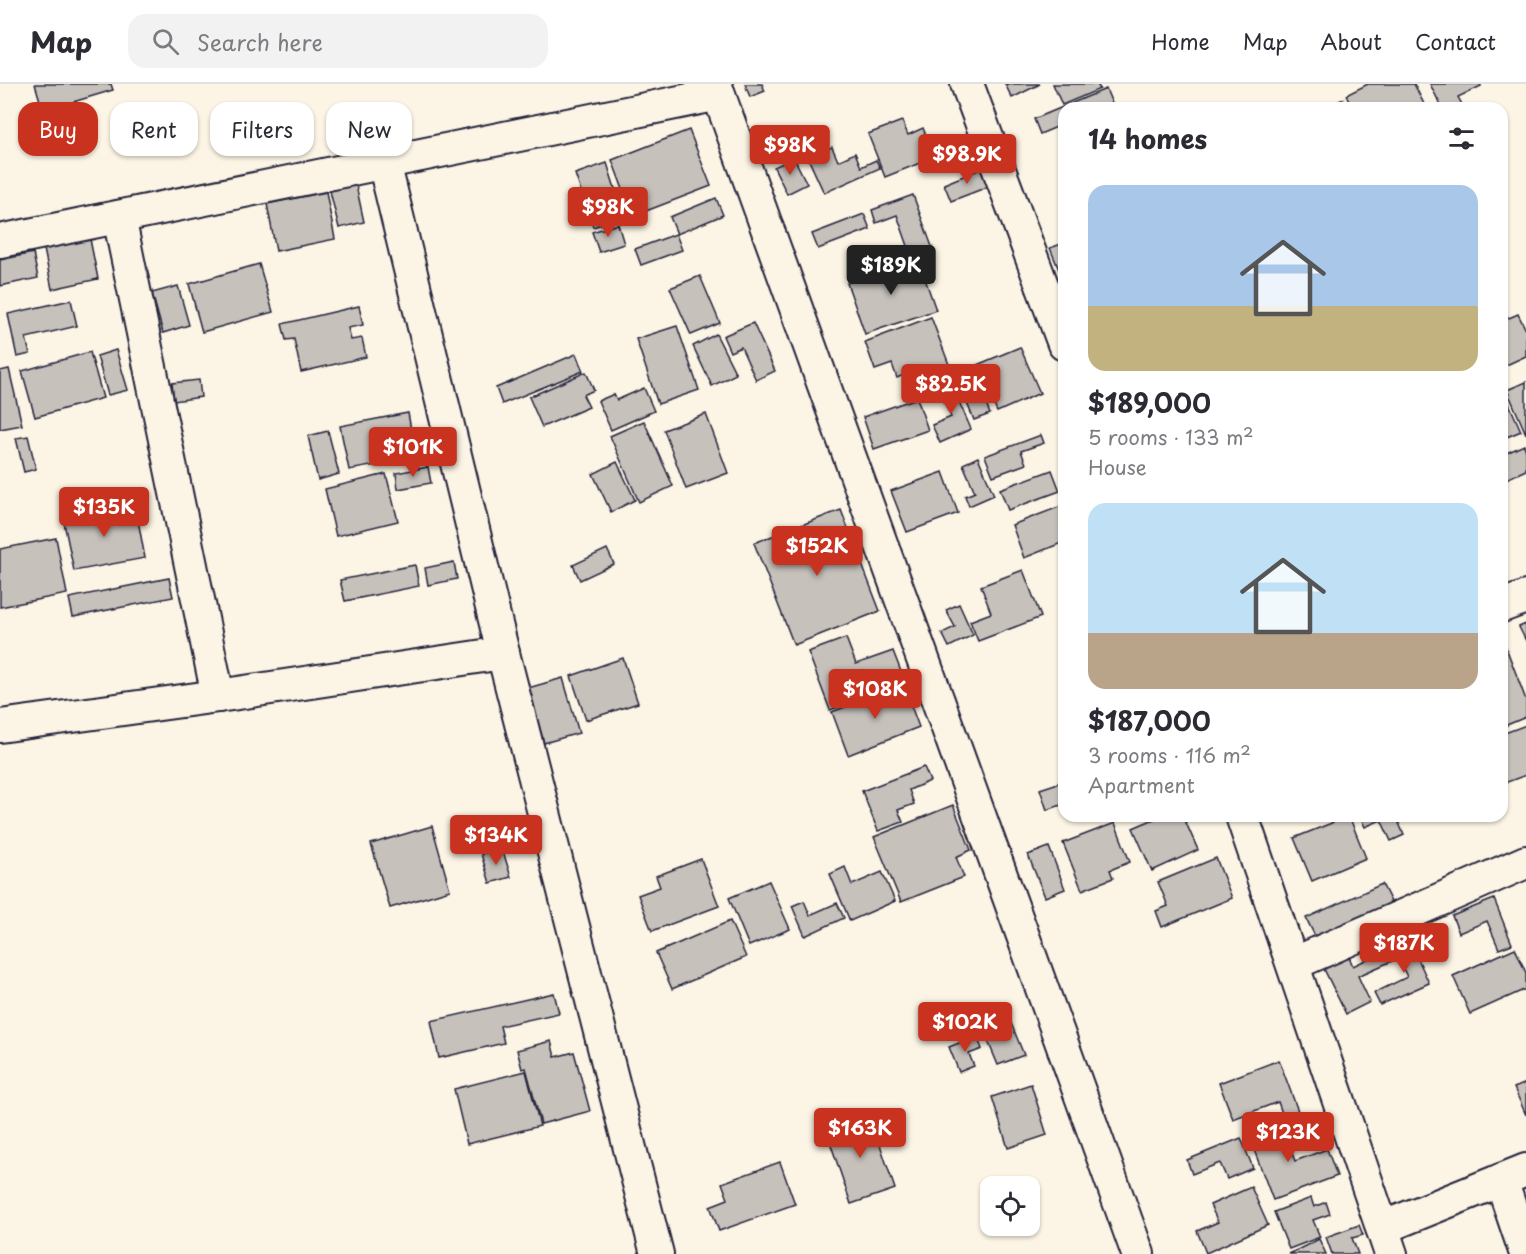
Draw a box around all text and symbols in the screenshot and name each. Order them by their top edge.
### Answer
search box [128,14,548,68]
text: Map [30,20,92,63]
icon: search [149,25,182,58]
text: Search here [197,25,323,58]
text: Home [1151,25,1210,57]
text: Map [1243,25,1288,57]
text: About [1321,25,1382,57]
text: Contact [1415,25,1496,57]
chip: Buy [18,102,98,156]
chip: Rent [110,102,198,156]
chip: Filters [210,102,314,156]
chip: New [326,102,412,156]
text: 14 homes [1088,119,1207,158]
icon: filters [1445,122,1478,155]
pin: $98K [754,125,826,176]
text: $98K [764,129,816,159]
pin: $98.9K [918,134,1016,185]
text: $98.9K [932,138,1002,168]
pin: $98K [572,187,644,238]
text: $98K [582,191,634,221]
icon: home [1229,224,1337,332]
pin: $189K [849,245,933,296]
text: $189K [861,249,921,279]
pin: $82.5K [902,364,1000,415]
text: $82.5K [915,368,987,398]
text: $189,000 [1088,383,1211,422]
text: 5 rooms · 133 m² [1088,422,1254,452]
pin: $101K [371,427,455,478]
text: $101K [383,431,443,461]
text: House [1088,452,1147,482]
pin: $135K [62,487,146,538]
text: $135K [73,491,135,521]
pin: $152K [775,526,859,577]
text: $152K [786,530,848,560]
icon: home [1229,542,1337,650]
pin: $108K [833,669,917,720]
text: $108K [843,673,907,703]
text: $187,000 [1088,701,1211,740]
text: 3 rooms · 116 m² [1088,740,1251,770]
text: Apartment [1088,770,1195,800]
pin: $134K [454,815,538,866]
text: $134K [464,819,528,849]
pin: $187K [1362,923,1446,974]
text: $187K [1374,927,1434,957]
pin: $102K [923,1002,1007,1053]
text: $102K [932,1006,998,1036]
pin: $163K [818,1108,902,1159]
text: $163K [828,1112,892,1142]
pin: $123K [1246,1112,1330,1163]
text: $123K [1256,1116,1320,1146]
map controls [980,1176,1040,1236]
button: locate [980,1176,1040,1236]

